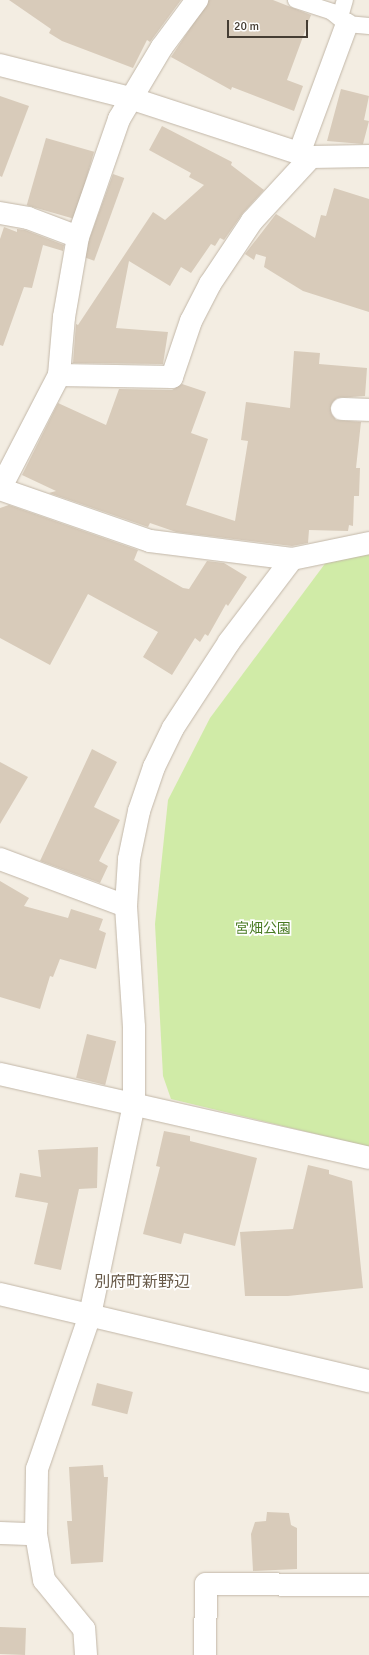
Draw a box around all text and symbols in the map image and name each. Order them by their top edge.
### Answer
scale bar [229,12,310,38]
text: 20 m [234,19,259,34]
park label: 宮畑公園 [235,921,291,937]
district label: 別府町新野辺 [94,1272,190,1292]

